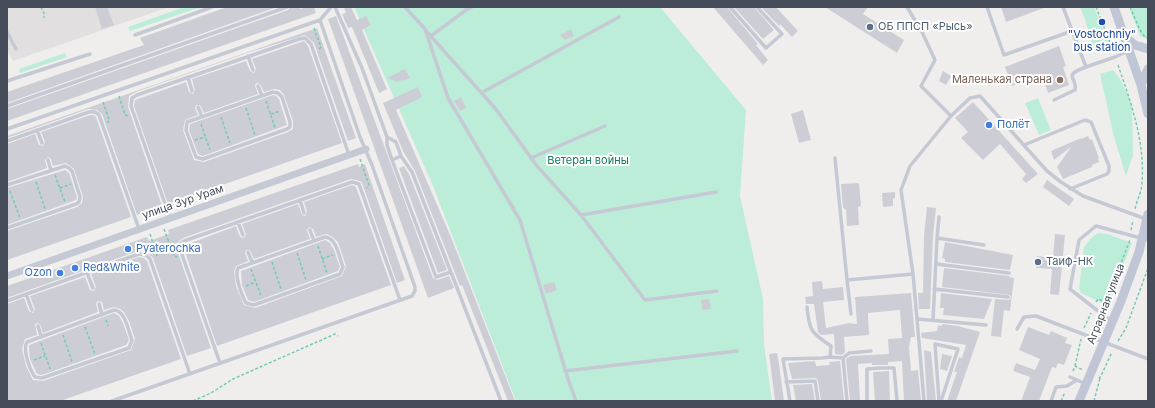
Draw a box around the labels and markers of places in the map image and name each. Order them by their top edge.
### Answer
marker: "Vostochniy" bus station [1097,17,1107,27]
place label: ОБ ППСП «Рысь» [878,20,973,34]
marker: ОБ ППСП «Рысь» [865,22,875,32]
place label: "Vostochniy" bus station [1068,28,1136,54]
place label: Маленькая страна [952,73,1052,87]
marker: Маленькая страна [1055,75,1065,85]
place label: Полёт [997,118,1030,132]
marker: Полёт [984,120,994,130]
place label: Pyaterochka [136,242,201,256]
marker: Pyaterochka [123,244,133,254]
place label: Таиф-НК [1046,255,1093,269]
marker: Таиф-НК [1033,257,1043,267]
place label: Red&White [83,261,140,275]
marker: Red&White [70,263,80,273]
place label: Ozon [25,266,52,280]
marker: Ozon [55,268,65,278]

